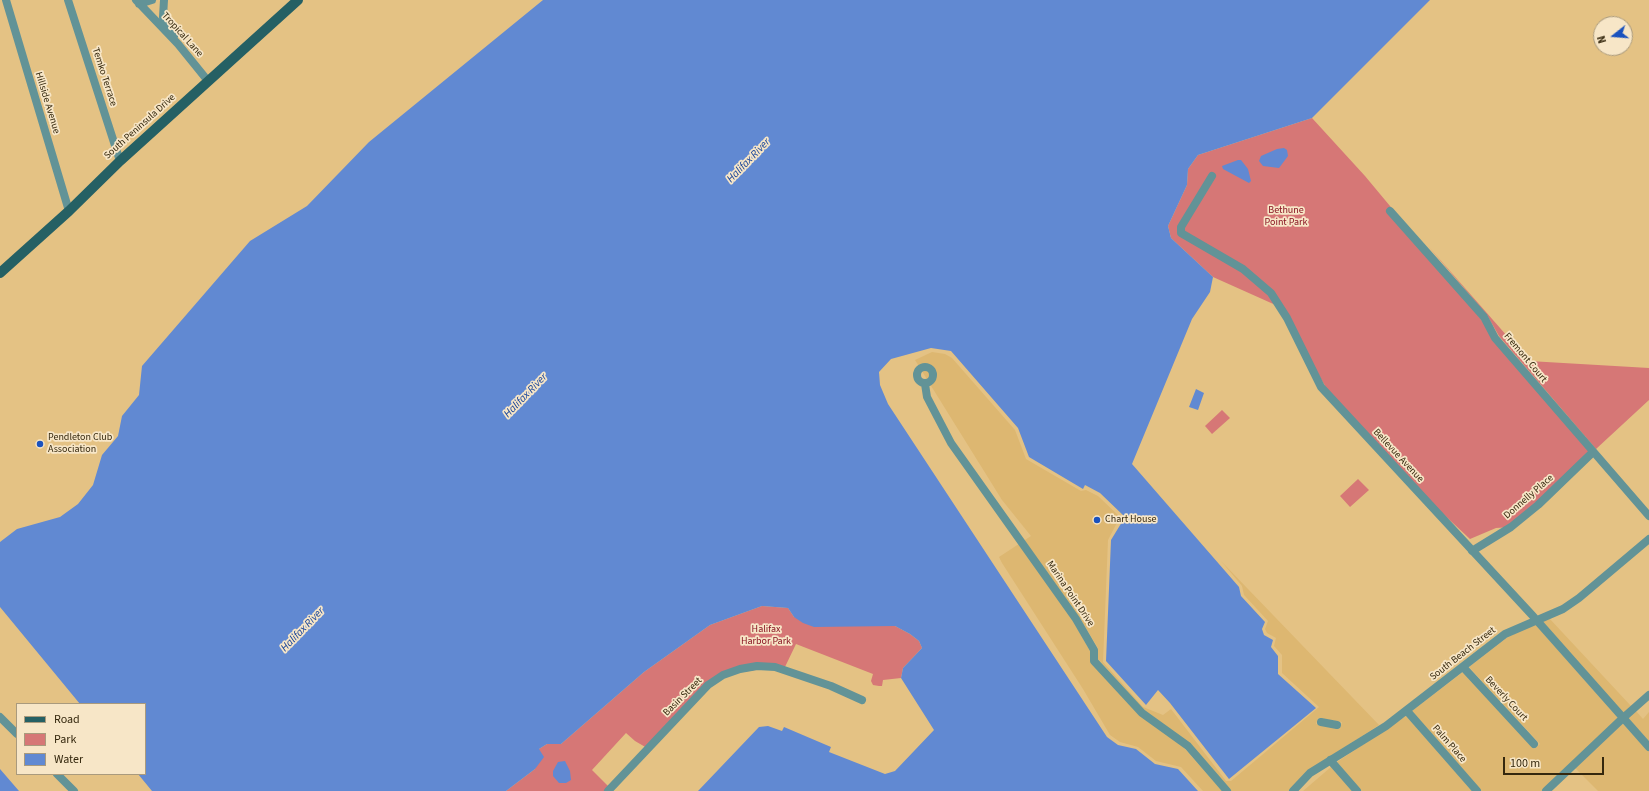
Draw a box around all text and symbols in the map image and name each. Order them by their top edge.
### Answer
street label: Tropical Lane [159,10,205,60]
north arrow [1593,16,1633,56]
text: N [1594,34,1610,45]
street label: Temko Terrace [89,46,119,108]
street label: Hillside Avenue [32,71,62,135]
street label: South Peninsula Drive [102,92,178,162]
water label: Halifax River [725,136,773,186]
park label: Bethune Point Park [1265,205,1307,228]
street label: Fremont Court [1501,331,1549,385]
water label: Halifax River [502,371,550,421]
street label: Bellevue Avenue [1370,427,1426,485]
place label: Pendleton Club Association [48,432,112,456]
marker: Pendleton Club Association [35,439,45,449]
street label: Donnelly Place [1502,472,1556,522]
place label: Chart House [1105,514,1157,526]
marker: Chart House [1092,515,1102,525]
street label: Marina Point Drive [1044,559,1096,629]
water label: Halifax River [279,605,327,655]
park label: Halifax Harbor Park [741,624,791,648]
street label: South Beach Street [1428,625,1498,683]
street label: Beverly Court [1482,674,1530,724]
street label: Basin Street [661,675,705,719]
legend [16,703,146,775]
text: Road [54,711,80,728]
street label: Palm Place [1429,723,1469,765]
text: Park [54,731,76,748]
scale bar [1505,749,1606,775]
text: Water [54,751,83,768]
text: 100 m [1510,755,1540,772]

